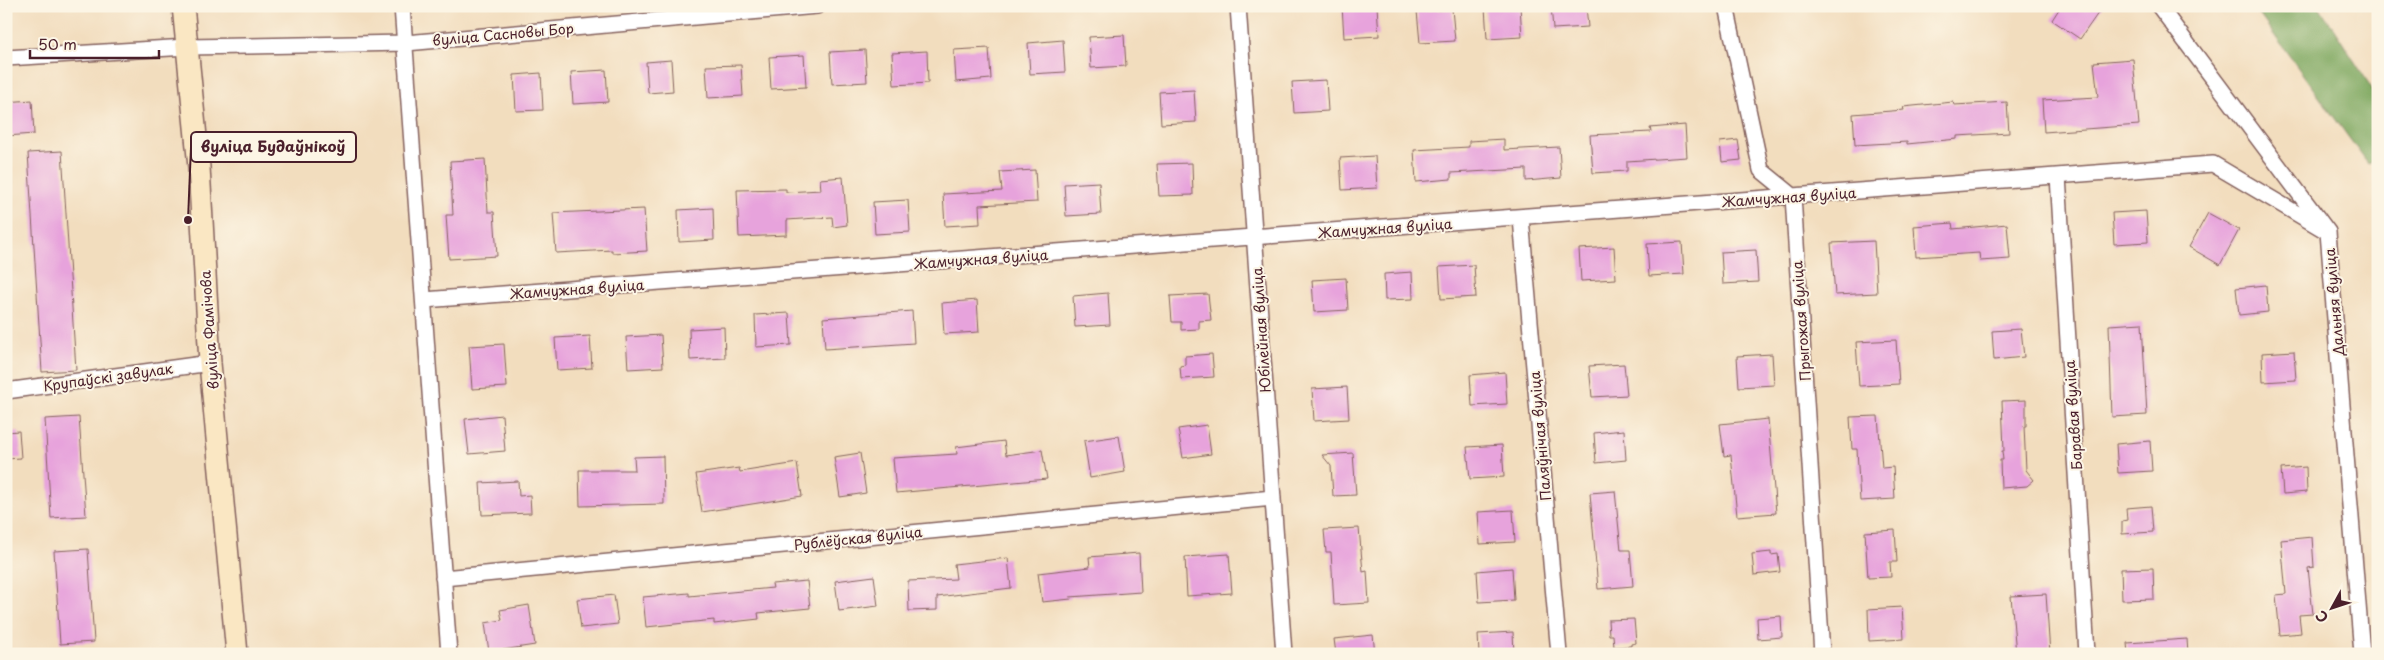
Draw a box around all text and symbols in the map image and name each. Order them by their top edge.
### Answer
street label: вуліца Сасновы Бор [431,17,575,51]
scale bar [30,28,159,60]
text: 50 m [38,32,77,55]
callout: вуліца Будаўнікоў [191,132,356,162]
text: вуліца Будаўнікоў [201,134,345,157]
street label: Жамчужная вуліца [1721,182,1857,212]
street label: Жамчужная вуліца [1317,213,1453,243]
street label: Жамчужная вуліца [913,244,1049,274]
street label: Дальняя вуліца [2319,247,2349,358]
street label: Прыгожая вуліца [1786,260,1816,382]
street label: Юбілейная вуліца [1246,266,1276,393]
street label: вуліца Фамічова [194,270,224,390]
street label: Жамчужная вуліца [509,274,645,304]
street label: Крупаўскі завулак [42,357,175,396]
street label: Баравая вуліца [2059,359,2087,471]
street label: Паляўнічая вуліца [1524,370,1556,502]
street label: Рублёўская вуліца [793,521,924,555]
north arrow [2306,582,2356,632]
text: С [2310,606,2333,627]

